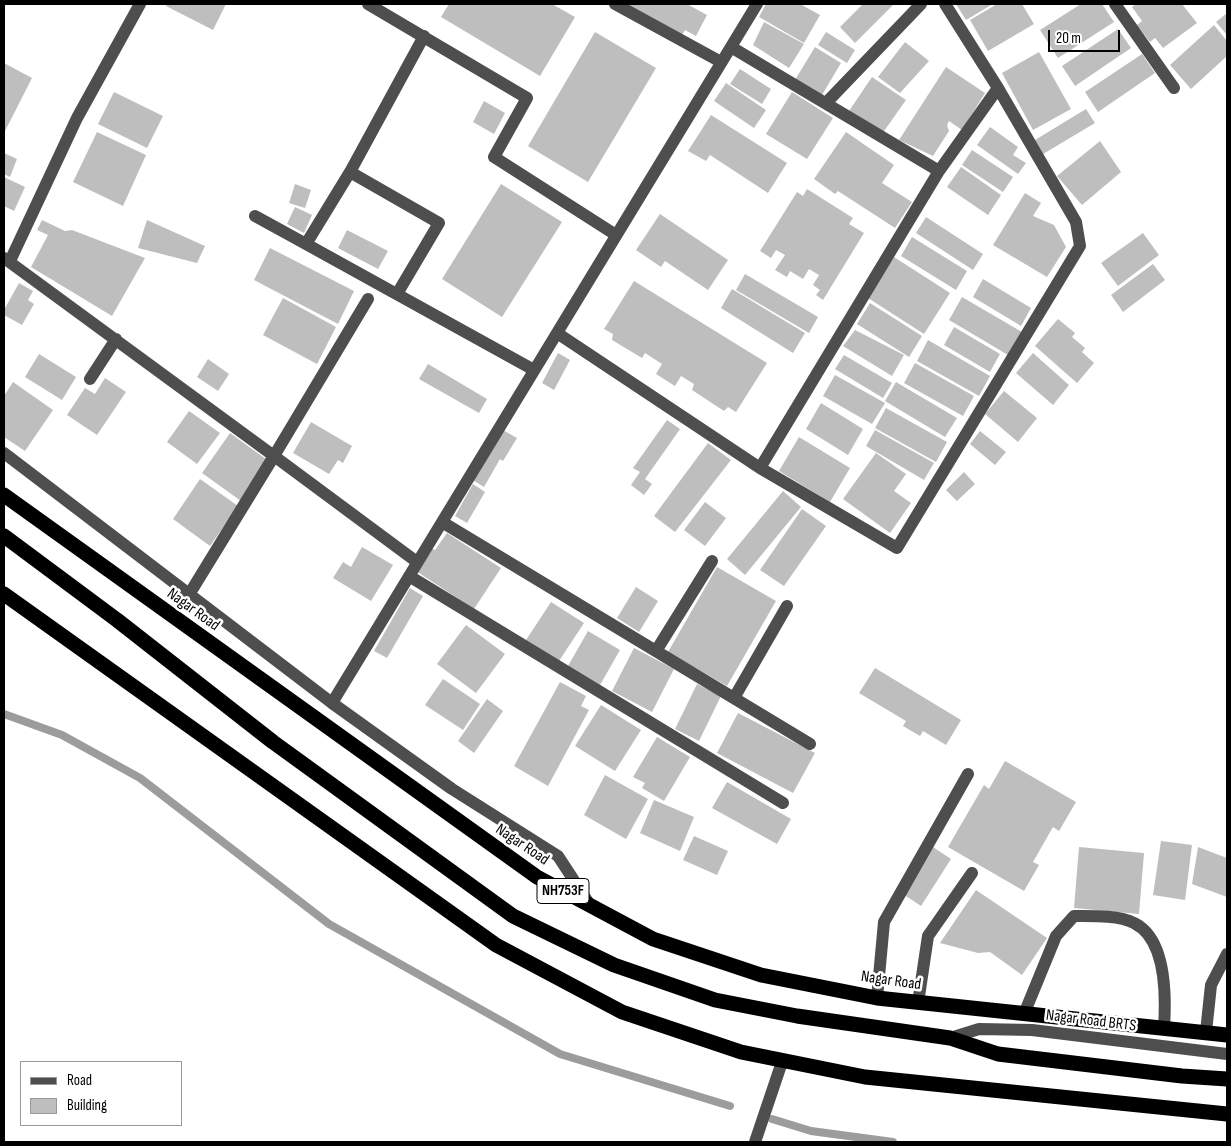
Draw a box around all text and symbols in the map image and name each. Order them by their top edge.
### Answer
scale bar [1051,20,1124,52]
text: 20 m [1056,29,1081,48]
street label: Nagar Road [163,584,223,636]
street label: Nagar Road [492,820,552,870]
road number: NH753F [537,878,589,904]
street label: Nagar Road [860,967,922,995]
street label: Nagar Road BRTS [1045,1006,1137,1036]
legend [20,1061,182,1126]
text: Road [67,1071,92,1090]
text: Building [67,1096,107,1115]

